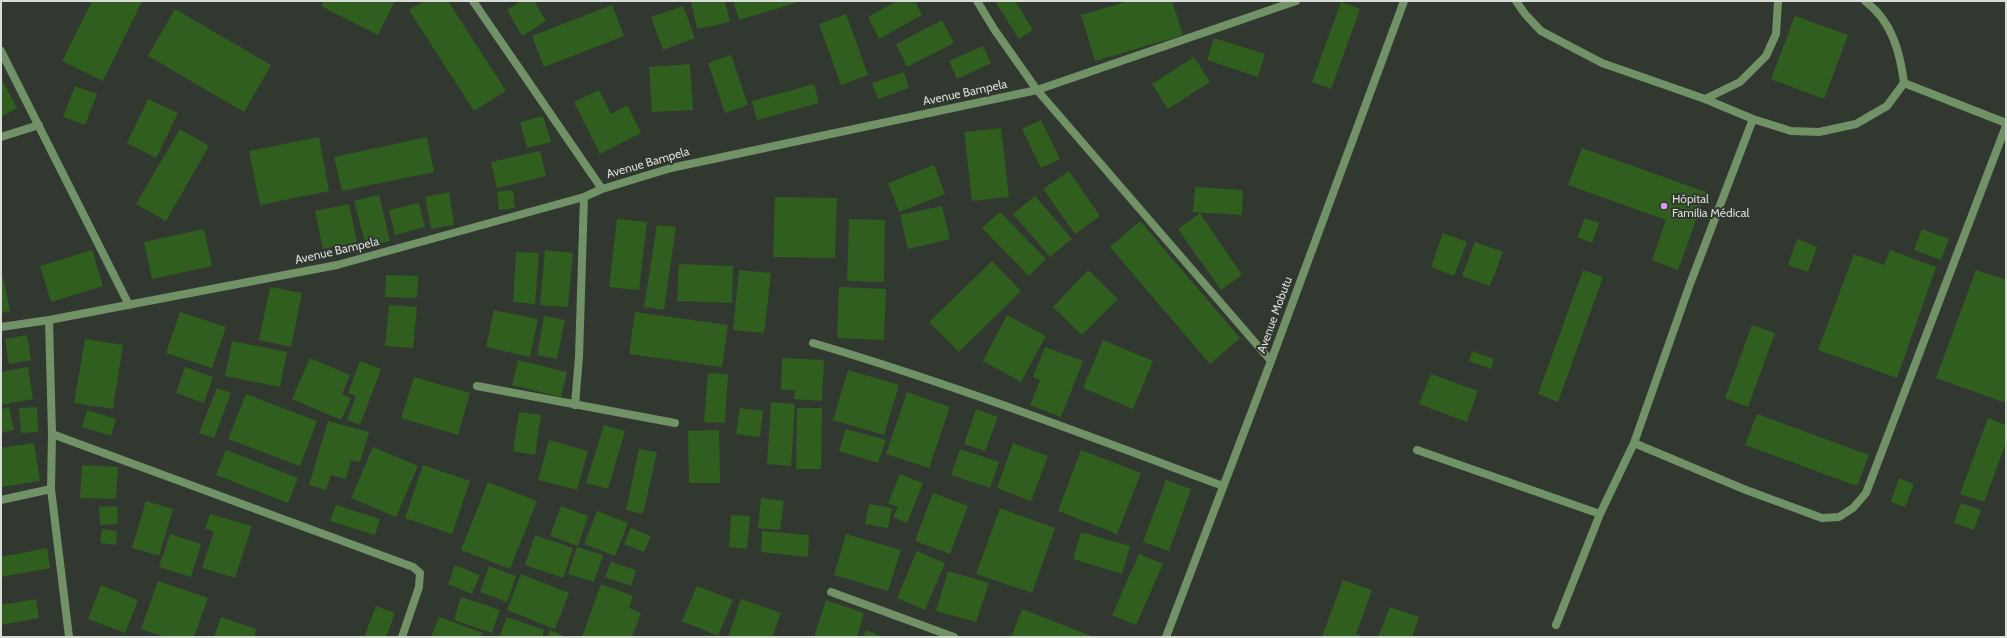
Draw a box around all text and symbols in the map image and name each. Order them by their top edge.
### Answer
street label: Avenue Bampela [922,77,1008,109]
street label: Avenue Bampela [605,144,691,182]
place label: Hôpital Familia Médical [1672,192,1749,220]
marker: Hôpital Familia Médical [1659,201,1669,211]
street label: Avenue Bampela [294,234,380,268]
street label: Avenue Mobutu [1255,275,1295,355]

